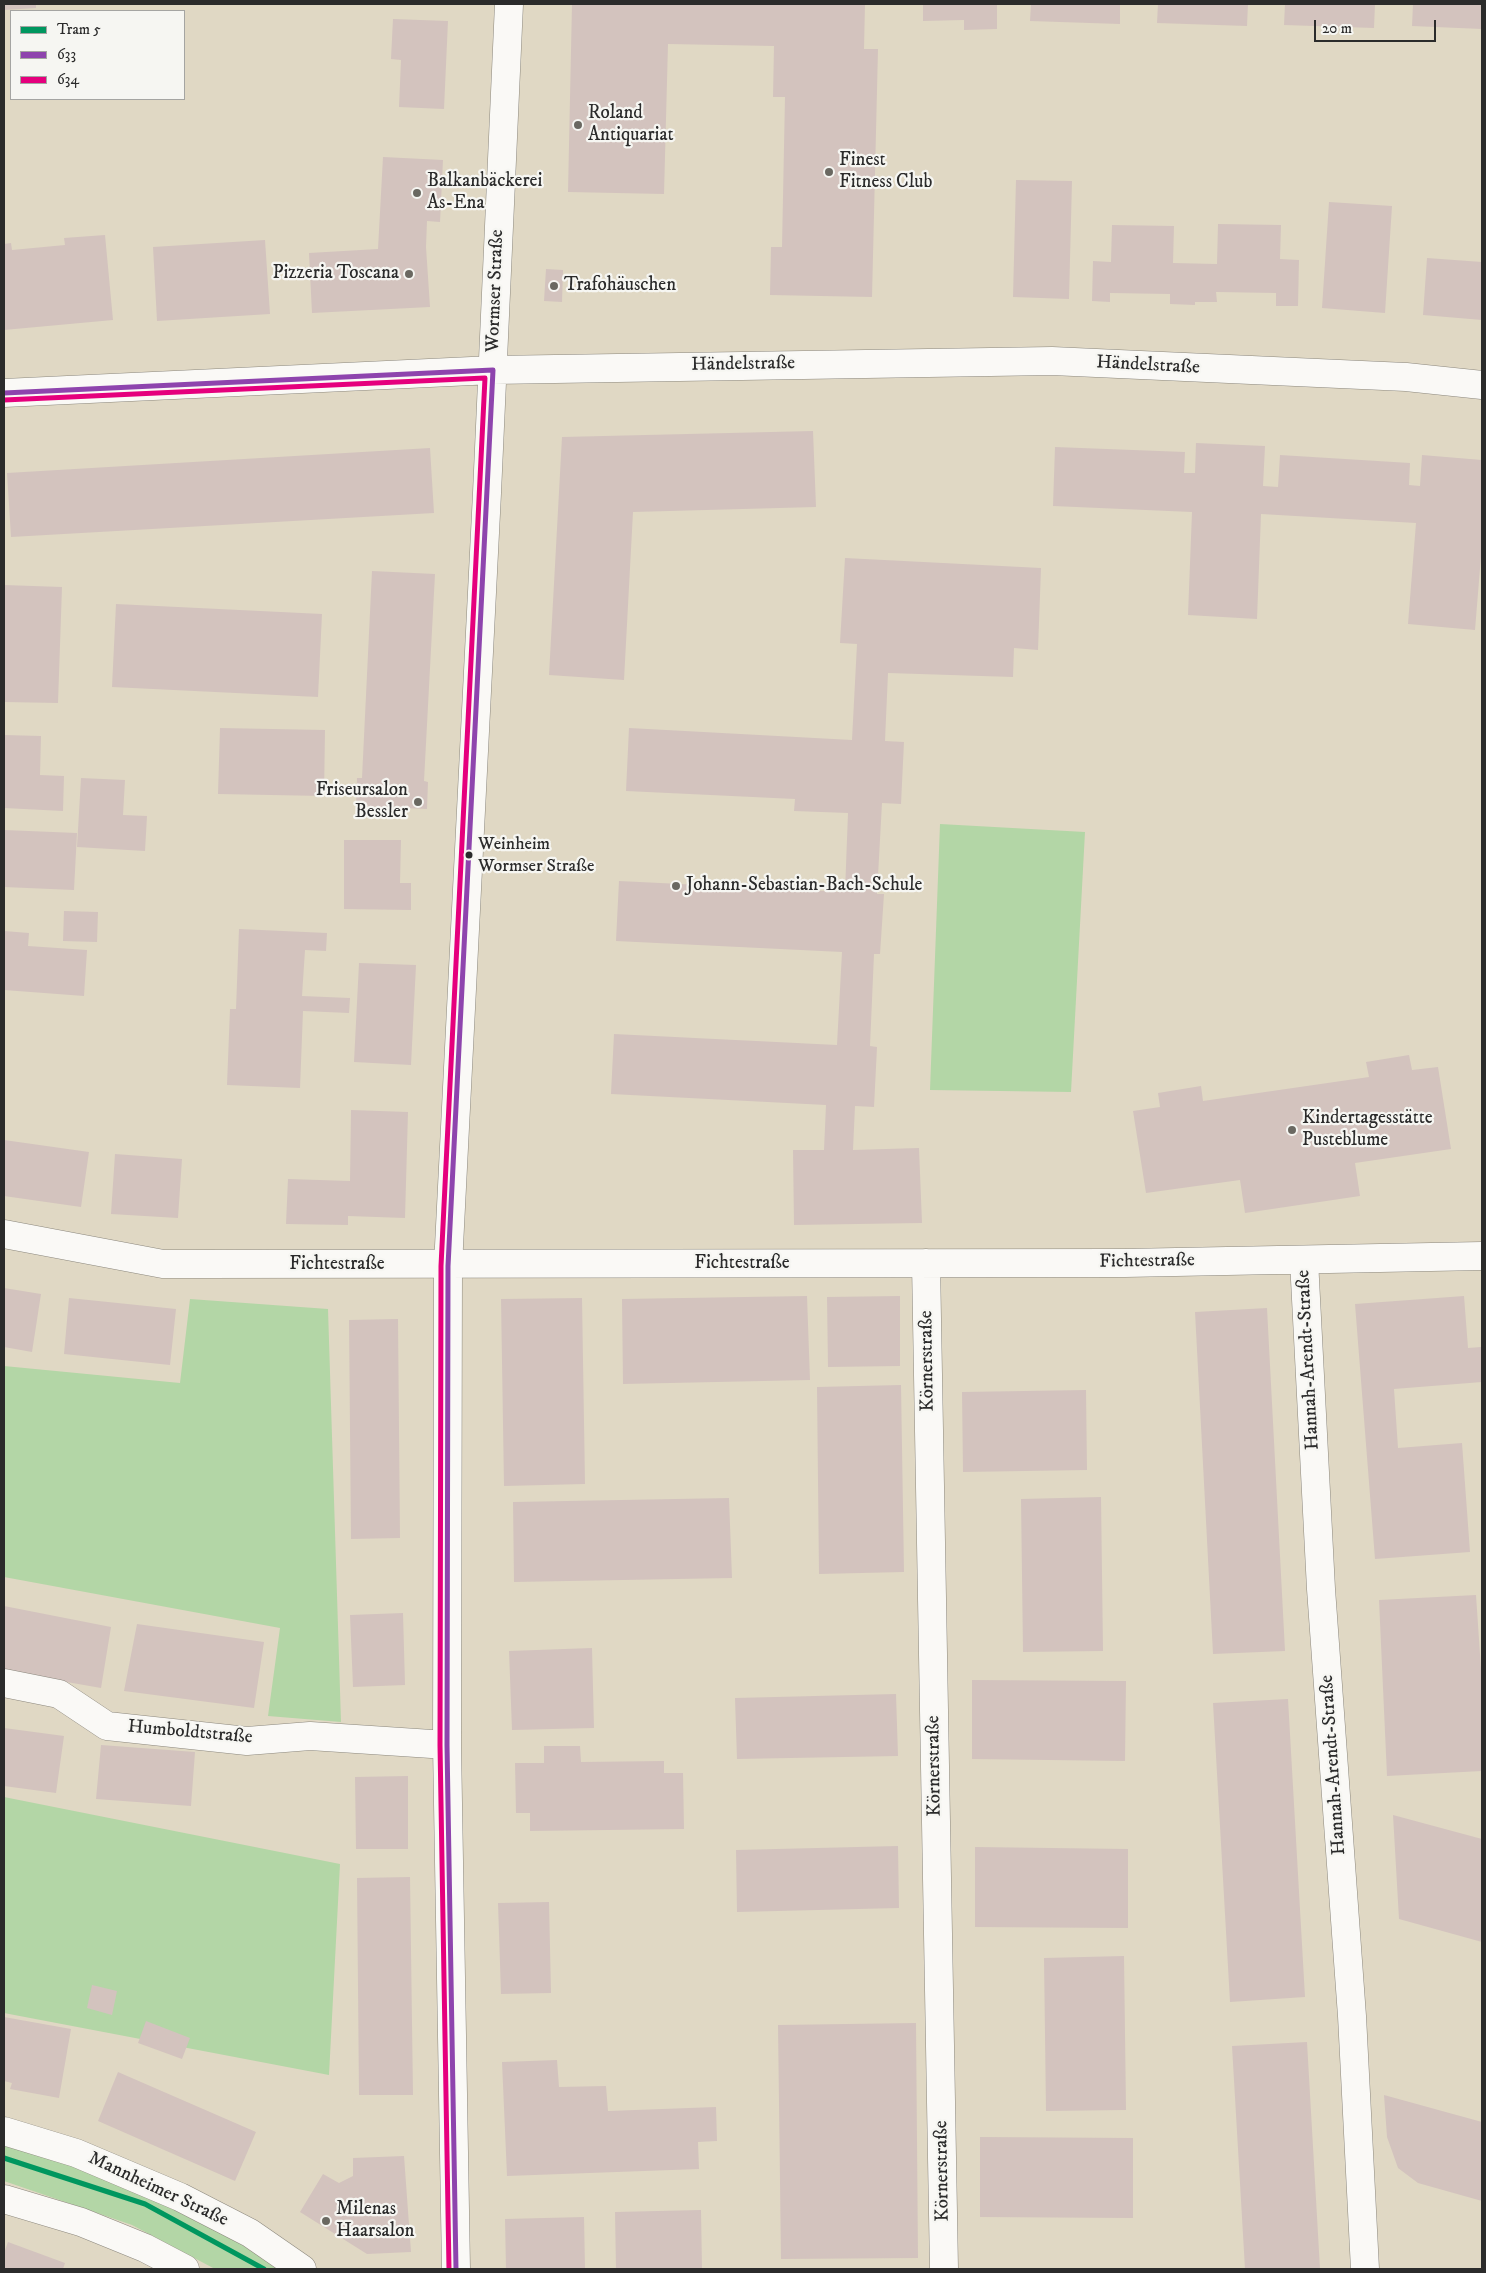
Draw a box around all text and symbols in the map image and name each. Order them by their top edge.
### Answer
legend [10,10,185,100]
scale bar [1316,10,1438,42]
text: 20 m [1322,19,1352,38]
text: Tram 5 [57,20,101,39]
text: 633 [57,45,76,64]
text: 634 [57,70,79,89]
place label: Roland Antiquariat [588,103,674,147]
marker: Roland Antiquariat [572,119,584,131]
place label: Finest Fitness Club [839,150,932,194]
marker: Finest Fitness Club [823,166,835,178]
place label: Balkanbäckerei As-Ena [427,171,542,215]
marker: Balkanbäckerei As-Ena [411,187,423,199]
street label: Wormser Straße [482,229,510,353]
place label: Pizzeria Toscana [272,263,399,285]
marker: Pizzeria Toscana [403,268,415,280]
place label: Trafohäuschen [564,275,676,297]
marker: Trafohäuschen [548,280,560,292]
street label: Händelstraße [1096,352,1200,380]
street label: Händelstraße [691,353,795,377]
place label: Friseursalon Bessler [316,780,408,824]
marker: Friseursalon Bessler [412,796,424,808]
place label: Weinheim Wormser Straße [478,834,594,876]
marker: Weinheim Wormser Straße [464,850,474,860]
place label: Johann-Sebastian-Bach-Schule [686,875,922,897]
marker: Johann-Sebastian-Bach-Schule [670,880,682,892]
place label: Kindertagesstätte Pusteblume [1302,1108,1433,1152]
marker: Kindertagesstätte Pusteblume [1286,1124,1298,1136]
street label: Fichtestraße [1099,1250,1195,1274]
street label: Fichtestraße [694,1253,790,1275]
street label: Fichtestraße [289,1254,385,1276]
street label: Hannah-Arendt-Straße [1293,1269,1325,1451]
street label: Körnerstraße [916,1310,940,1412]
street label: Hannah-Arendt-Straße [1316,1674,1352,1856]
street label: Körnerstraße [923,1715,947,1817]
street label: Humboldtstraße [127,1716,253,1750]
street label: Körnerstraße [931,2120,955,2222]
street label: Mannheimer Straße [84,2148,232,2232]
place label: Milenas Haarsalon [336,2199,414,2243]
marker: Milenas Haarsalon [320,2215,332,2227]

